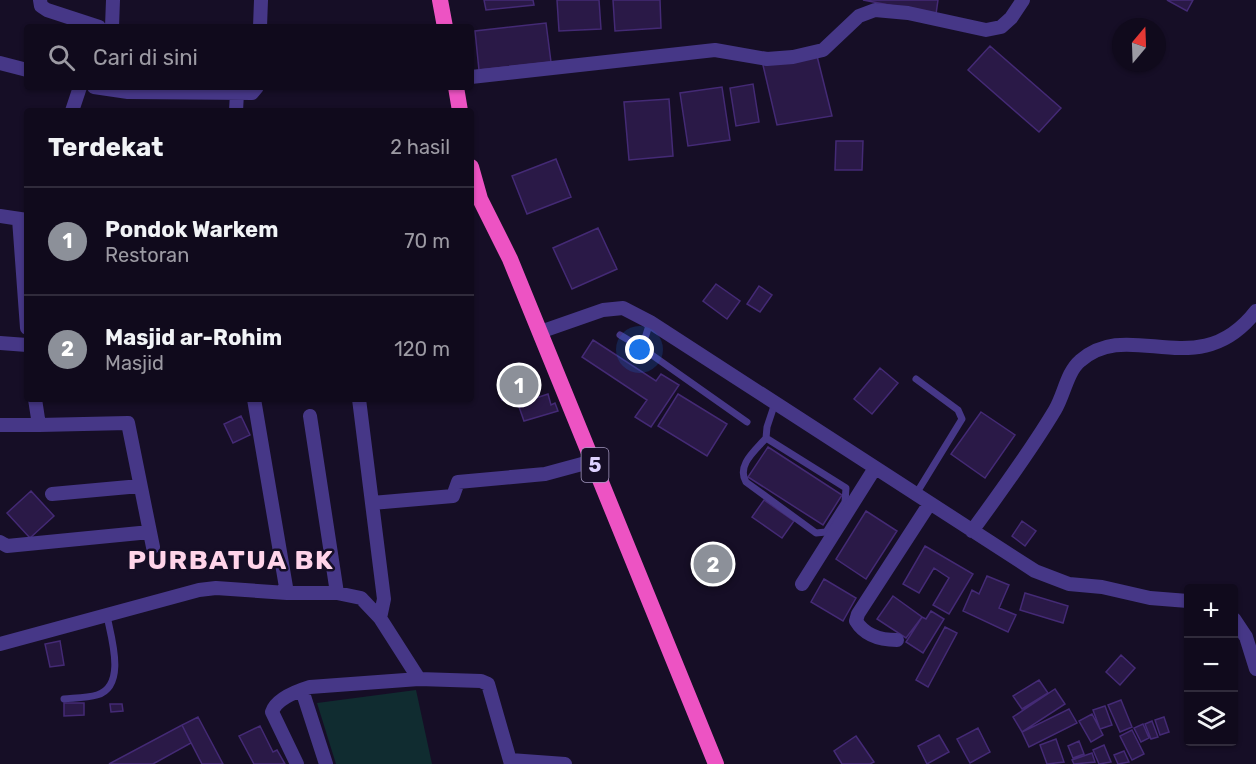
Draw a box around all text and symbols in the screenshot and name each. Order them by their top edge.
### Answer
north arrow [1112,18,1166,72]
search box [24,24,474,90]
icon: search [45,41,78,74]
text: Cari di sini [93,44,198,71]
text: Terdekat [48,132,163,163]
text: 2 hasil [390,135,450,159]
text: Pondok Warkem [105,216,278,243]
text: 1 [63,229,72,253]
text: 70 m [404,229,450,253]
text: Restoran [105,243,189,267]
text: Masjid ar-Rohim [105,324,282,351]
your location [625,335,654,364]
text: 2 [61,337,74,361]
text: 120 m [394,337,450,361]
text: Masjid [105,351,164,375]
pin: 1 [500,362,538,408]
road number: 5 [582,448,608,482]
pin: 2 [694,542,732,586]
district label: PURBATUA BK [128,544,334,576]
map controls [1184,584,1238,746]
button: + [1184,584,1238,638]
button: − [1184,638,1238,692]
button: layers [1184,692,1238,746]

